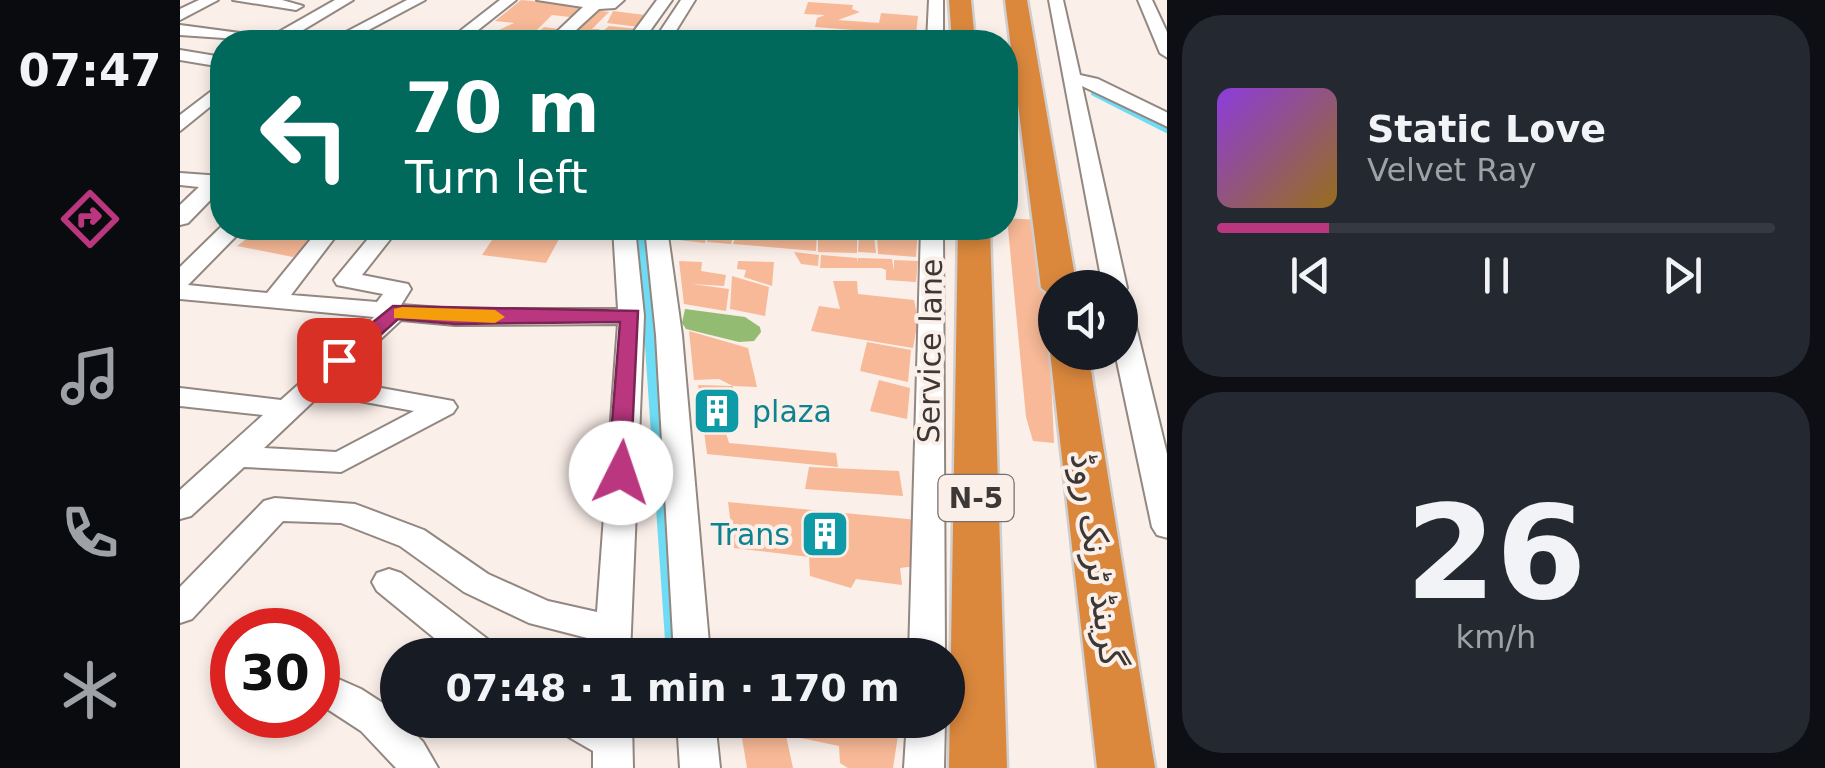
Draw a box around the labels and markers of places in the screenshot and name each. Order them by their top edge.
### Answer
pin [297,318,382,403]
building icon: plaza [691,385,743,437]
place label: plaza [752,394,832,429]
building icon: Trans [799,508,851,560]
place label: Trans [710,517,790,552]

